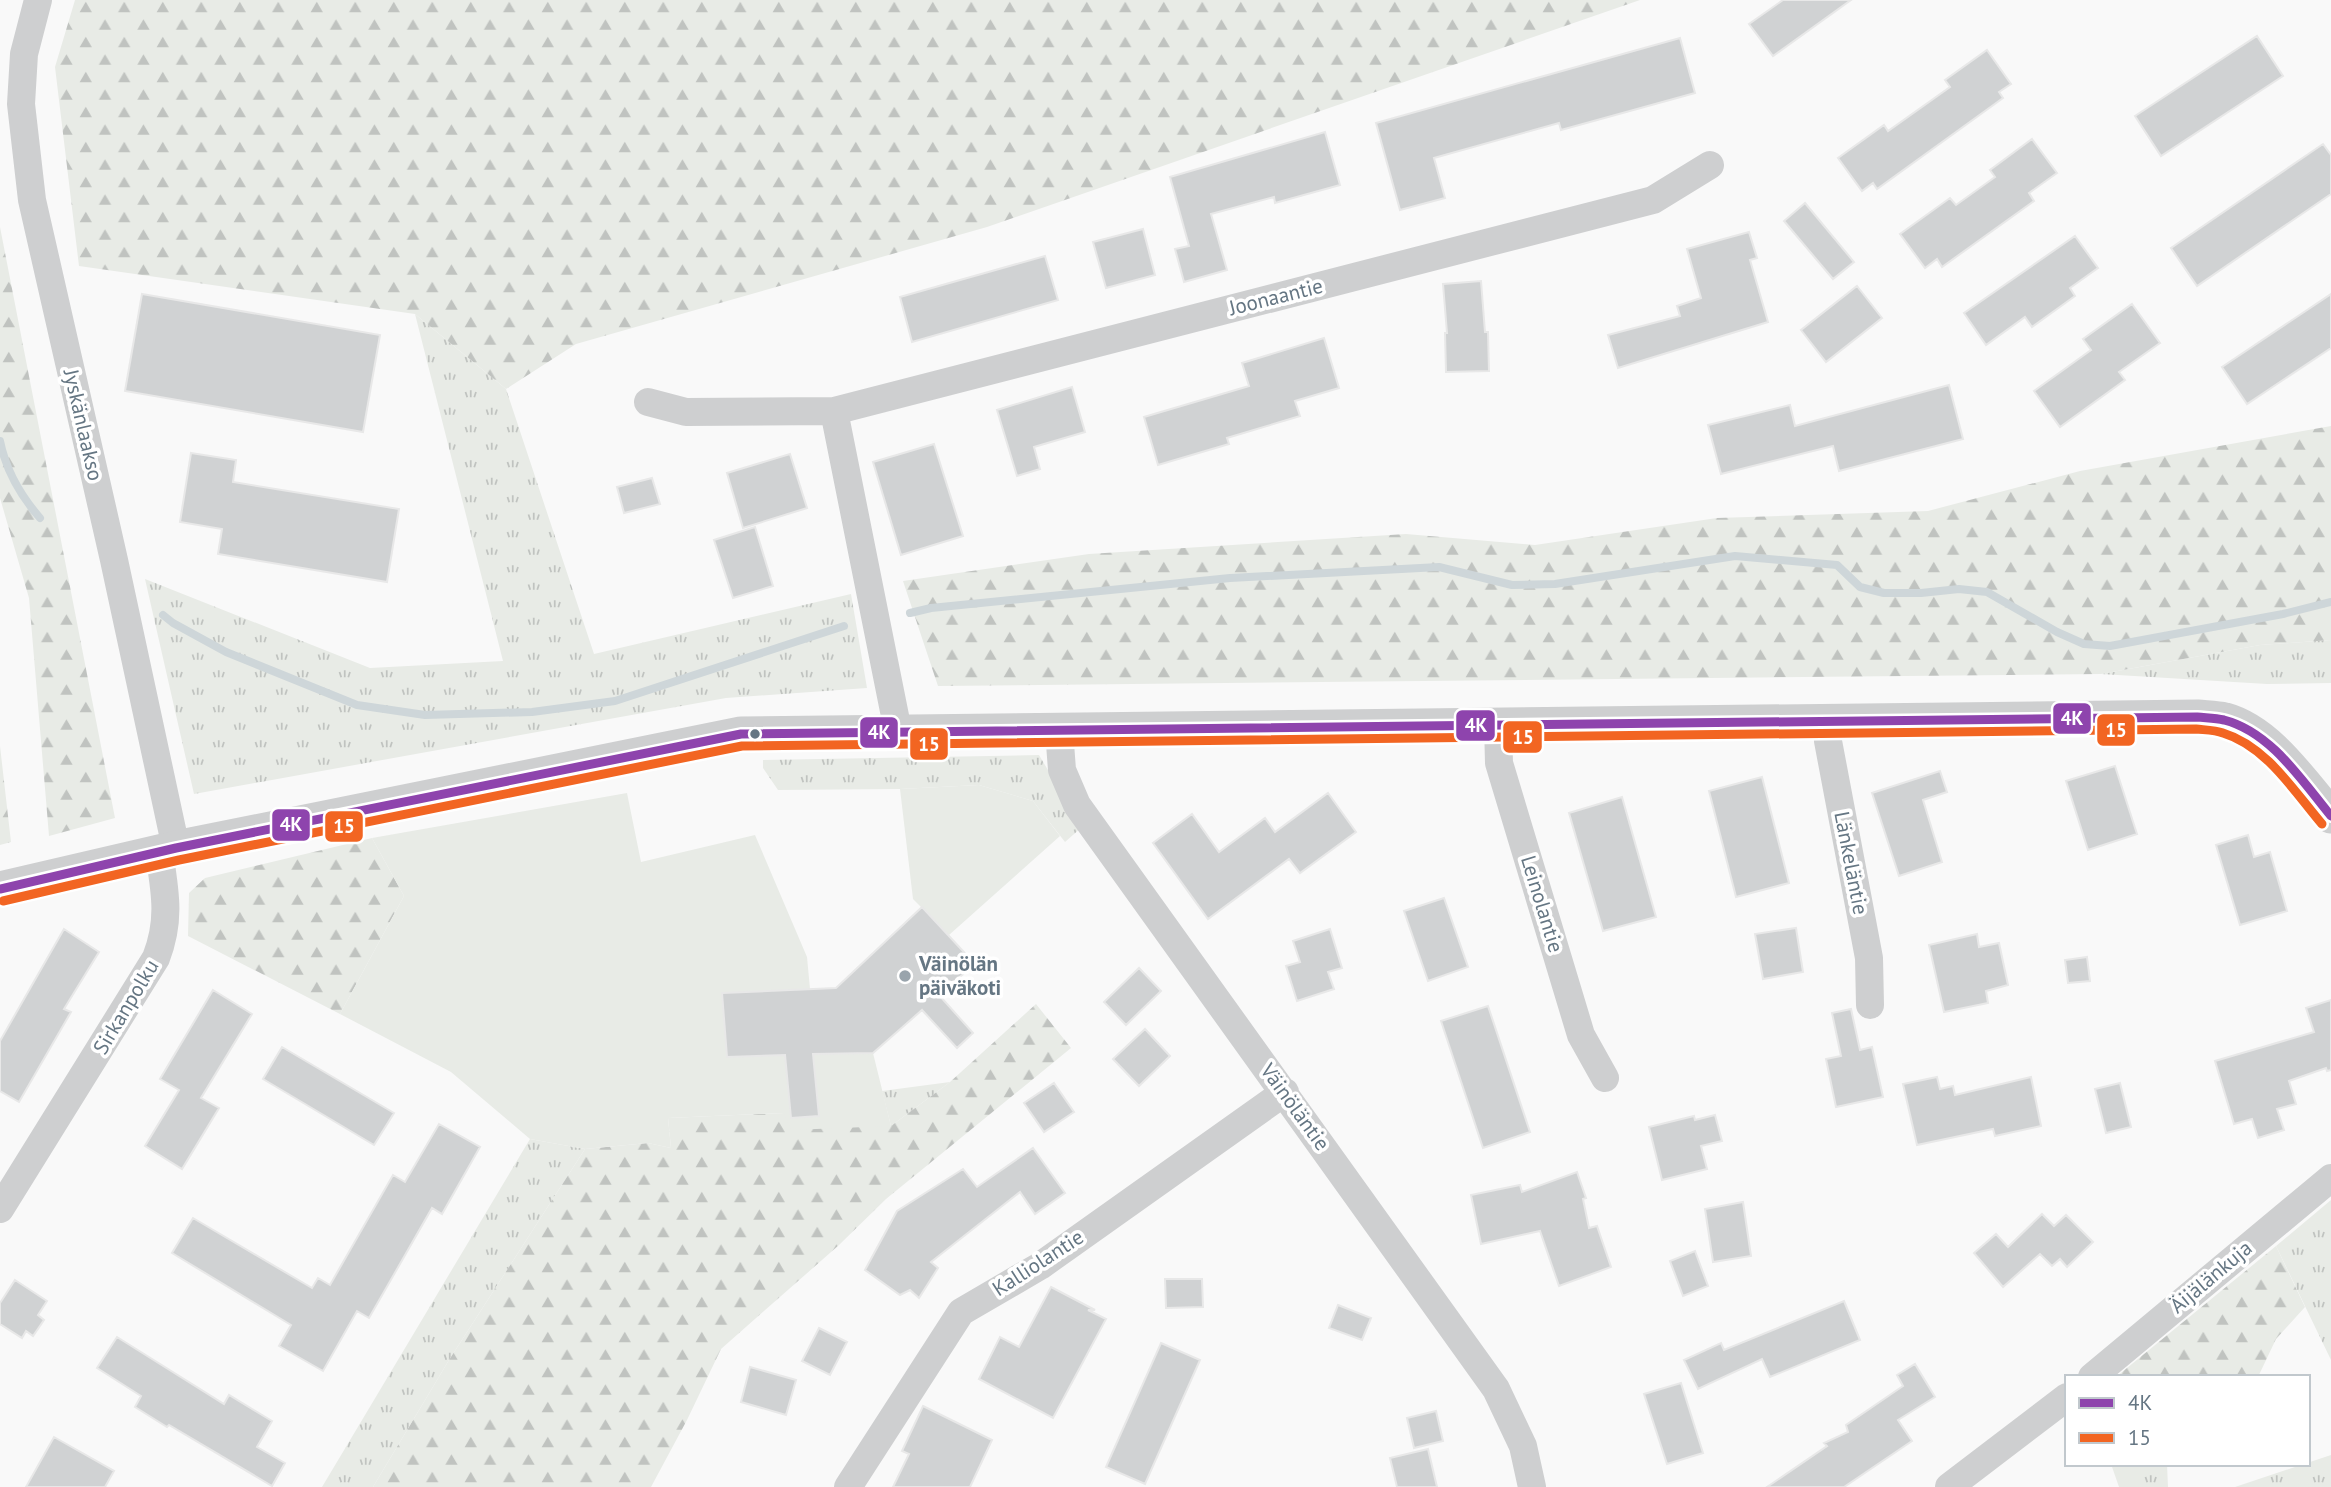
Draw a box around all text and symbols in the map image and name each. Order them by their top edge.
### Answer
street label: Joonaantie [1225,272,1326,321]
street label: Jyskänlaakso [57,365,109,483]
line badge: 4K [2052,702,2092,735]
text: 4K [2061,706,2083,730]
line badge: 4K [1455,709,1496,742]
text: 4K [1465,713,1487,737]
line badge: 15 [2096,713,2136,747]
line badge: 4K [859,716,899,749]
text: 15 [2105,718,2127,742]
text: 4K [868,720,890,744]
line badge: 15 [1502,720,1543,754]
text: 15 [1512,725,1534,749]
unlabelled marker [748,727,762,741]
line badge: 15 [909,727,949,761]
text: 15 [918,732,940,756]
line badge: 4K [271,808,311,842]
street label: Länkeläntie [1828,809,1875,917]
line badge: 15 [324,810,364,843]
text: 4K [280,812,302,836]
text: 15 [333,814,355,838]
street label: Leinolantie [1515,852,1570,956]
place label: Väinölän päiväkoti [918,950,1001,1001]
street label: Sirkanpolku [87,954,164,1059]
marker: Väinölän päiväkoti [897,968,913,984]
street label: Väinöläntie [1254,1057,1336,1156]
street label: Kalliolantie [987,1223,1088,1302]
street label: Äijälänkuja [2164,1234,2257,1319]
legend [2065,1375,2310,1466]
text: 4K [2128,1389,2152,1416]
text: 15 [2128,1424,2151,1451]

